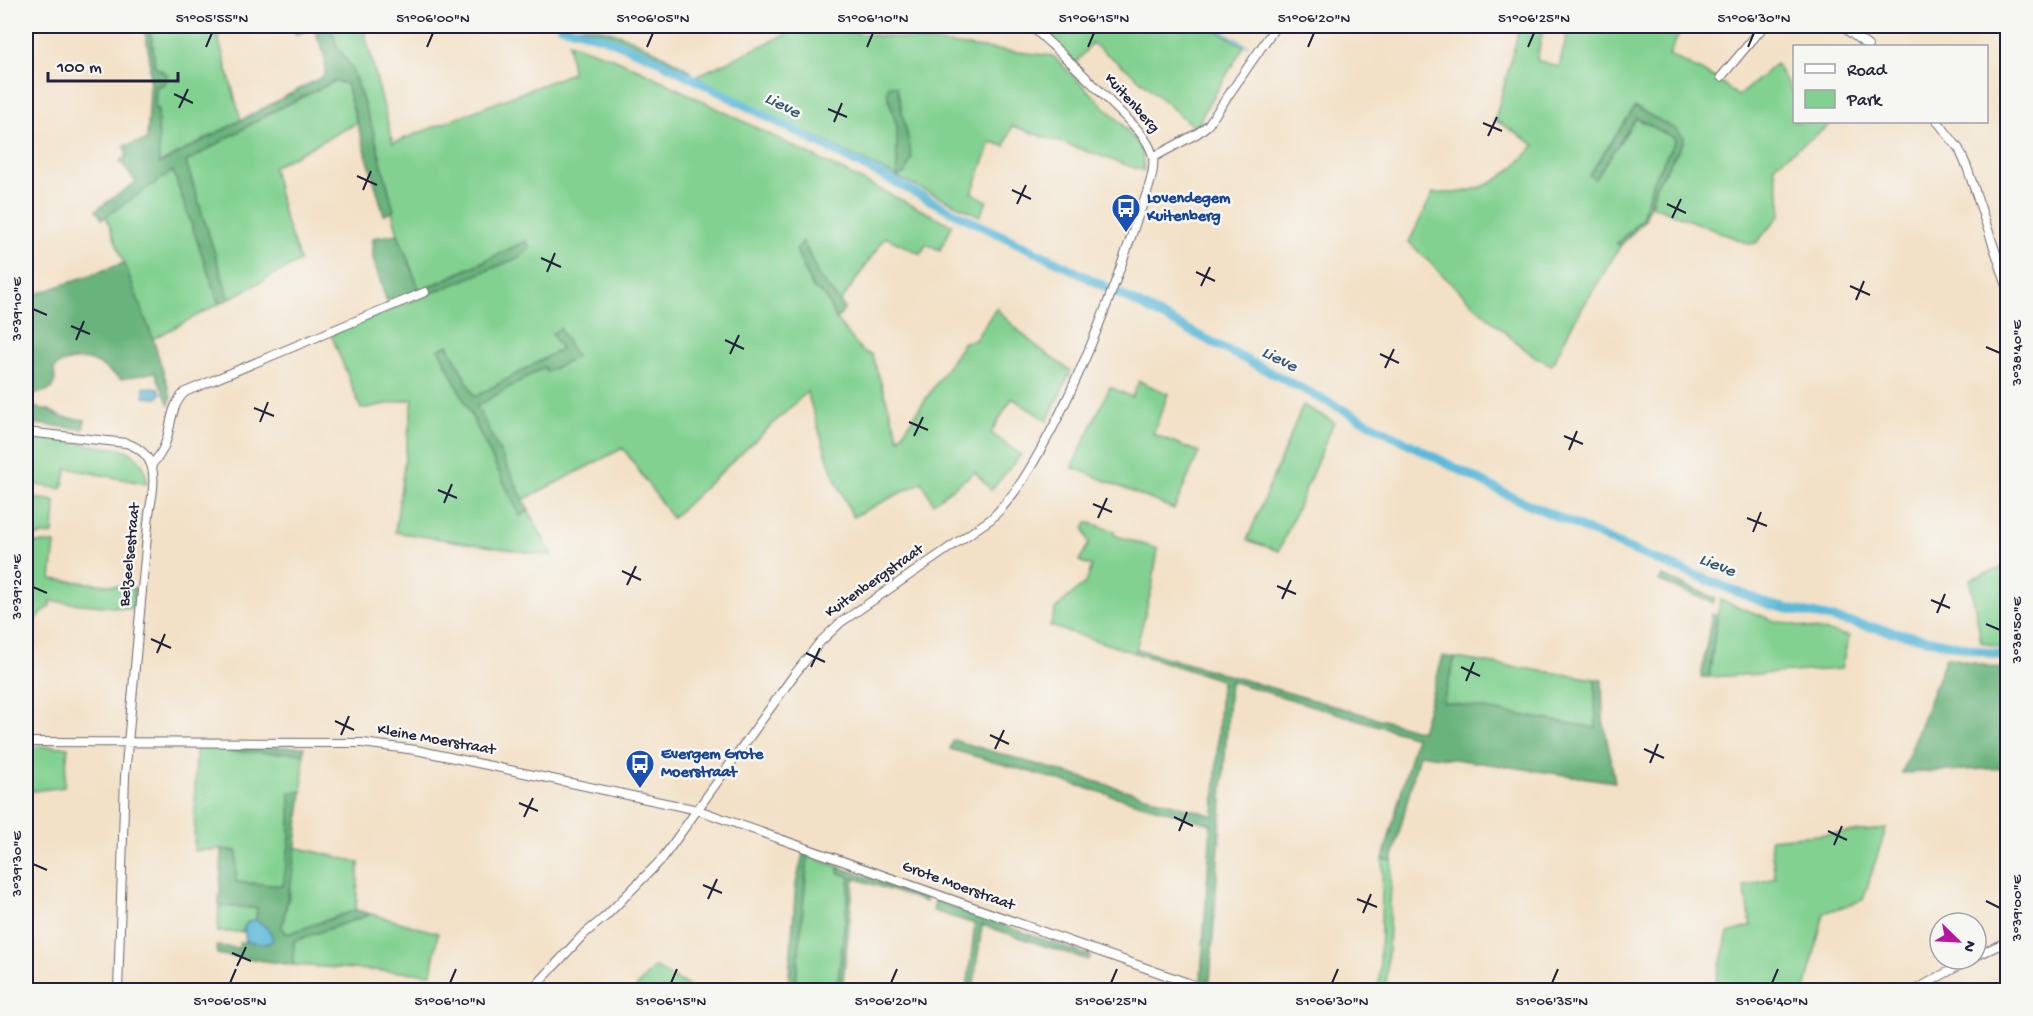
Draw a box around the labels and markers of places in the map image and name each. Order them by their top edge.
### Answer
place label: Lovendegem Kuitenberg [1146,190,1231,227]
bus stop icon: Lovendegem Kuitenberg [1110,192,1142,234]
place label: Evergem Grote Moerstraat [661,746,764,783]
bus stop icon: Evergem Grote Moerstraat [624,748,656,790]

